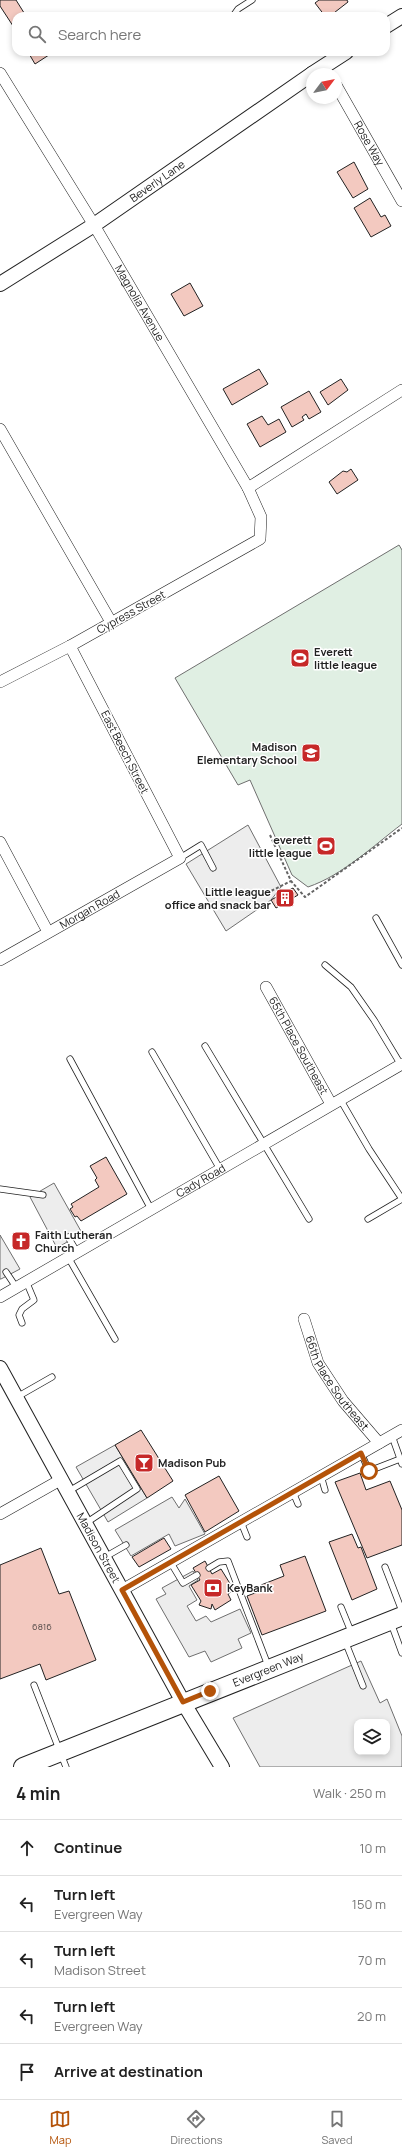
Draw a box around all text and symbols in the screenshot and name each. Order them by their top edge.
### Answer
search box [12,12,390,56]
icon: search [26,23,48,45]
text: Search here [58,24,141,45]
north arrow [306,68,342,104]
street label: Rose Way [351,118,388,168]
street label: Beverly Lane [126,156,188,205]
street label: Magnolia Avenue [112,262,169,344]
street label: Cypress Street [94,586,168,637]
place label: Everett little league [314,644,378,672]
sports icon: Everett little league [289,647,311,669]
street label: East Beech Street [98,708,153,796]
place label: Madison Elementary School [197,739,297,767]
school or university icon: Madison Elementary School [300,742,322,764]
place label: everett little league [249,832,312,860]
sports icon: everett little league [315,835,337,857]
place label: Little league office and snack bar [165,884,272,912]
street label: Morgan Road [57,886,122,932]
building icon: Little league office and snack bar [274,887,296,909]
street label: 65th Place Southeast [266,994,332,1097]
street label: Cady Road [173,1160,228,1200]
place label: Faith Lutheran Church [35,1227,112,1255]
church icon: Faith Lutheran Church [10,1230,32,1252]
street label: 66th Place Southeast [303,1334,373,1433]
bar icon: Madison Pub [133,1452,155,1474]
place label: Madison Pub [158,1455,226,1470]
route start [360,1462,378,1480]
street label: Madison Street [74,1510,124,1585]
bank icon: KeyBank [202,1577,224,1599]
place label: KeyBank [227,1580,274,1595]
house number: 6816 [32,1620,52,1633]
street label: Evergreen Way [230,1648,306,1690]
route end [201,1682,219,1700]
map controls [354,1719,390,1755]
button: layers [354,1719,390,1755]
text: 4 min [16,1782,60,1805]
text: Walk · 250 m [313,1784,386,1802]
icon: ahead [16,1837,38,1859]
text: Continue [54,1837,122,1858]
text: 10 m [359,1839,386,1857]
text: Turn left [54,1884,116,1905]
icon: left [16,1893,38,1915]
text: 150 m [352,1895,386,1913]
text: Evergreen Way [54,1905,143,1923]
text: Turn left [54,1940,116,1961]
icon: left [16,1949,38,1971]
text: 70 m [358,1951,386,1969]
text: Madison Street [54,1961,146,1979]
text: Turn left [54,1996,116,2017]
icon: left [16,2005,38,2027]
text: 20 m [357,2007,386,2025]
text: Evergreen Way [54,2017,143,2035]
icon: arrive [16,2061,38,2083]
text: Arrive at destination [54,2061,203,2082]
tab: Map [49,2108,71,2147]
tab: Directions [170,2108,223,2147]
tab: Saved [322,2108,353,2147]

